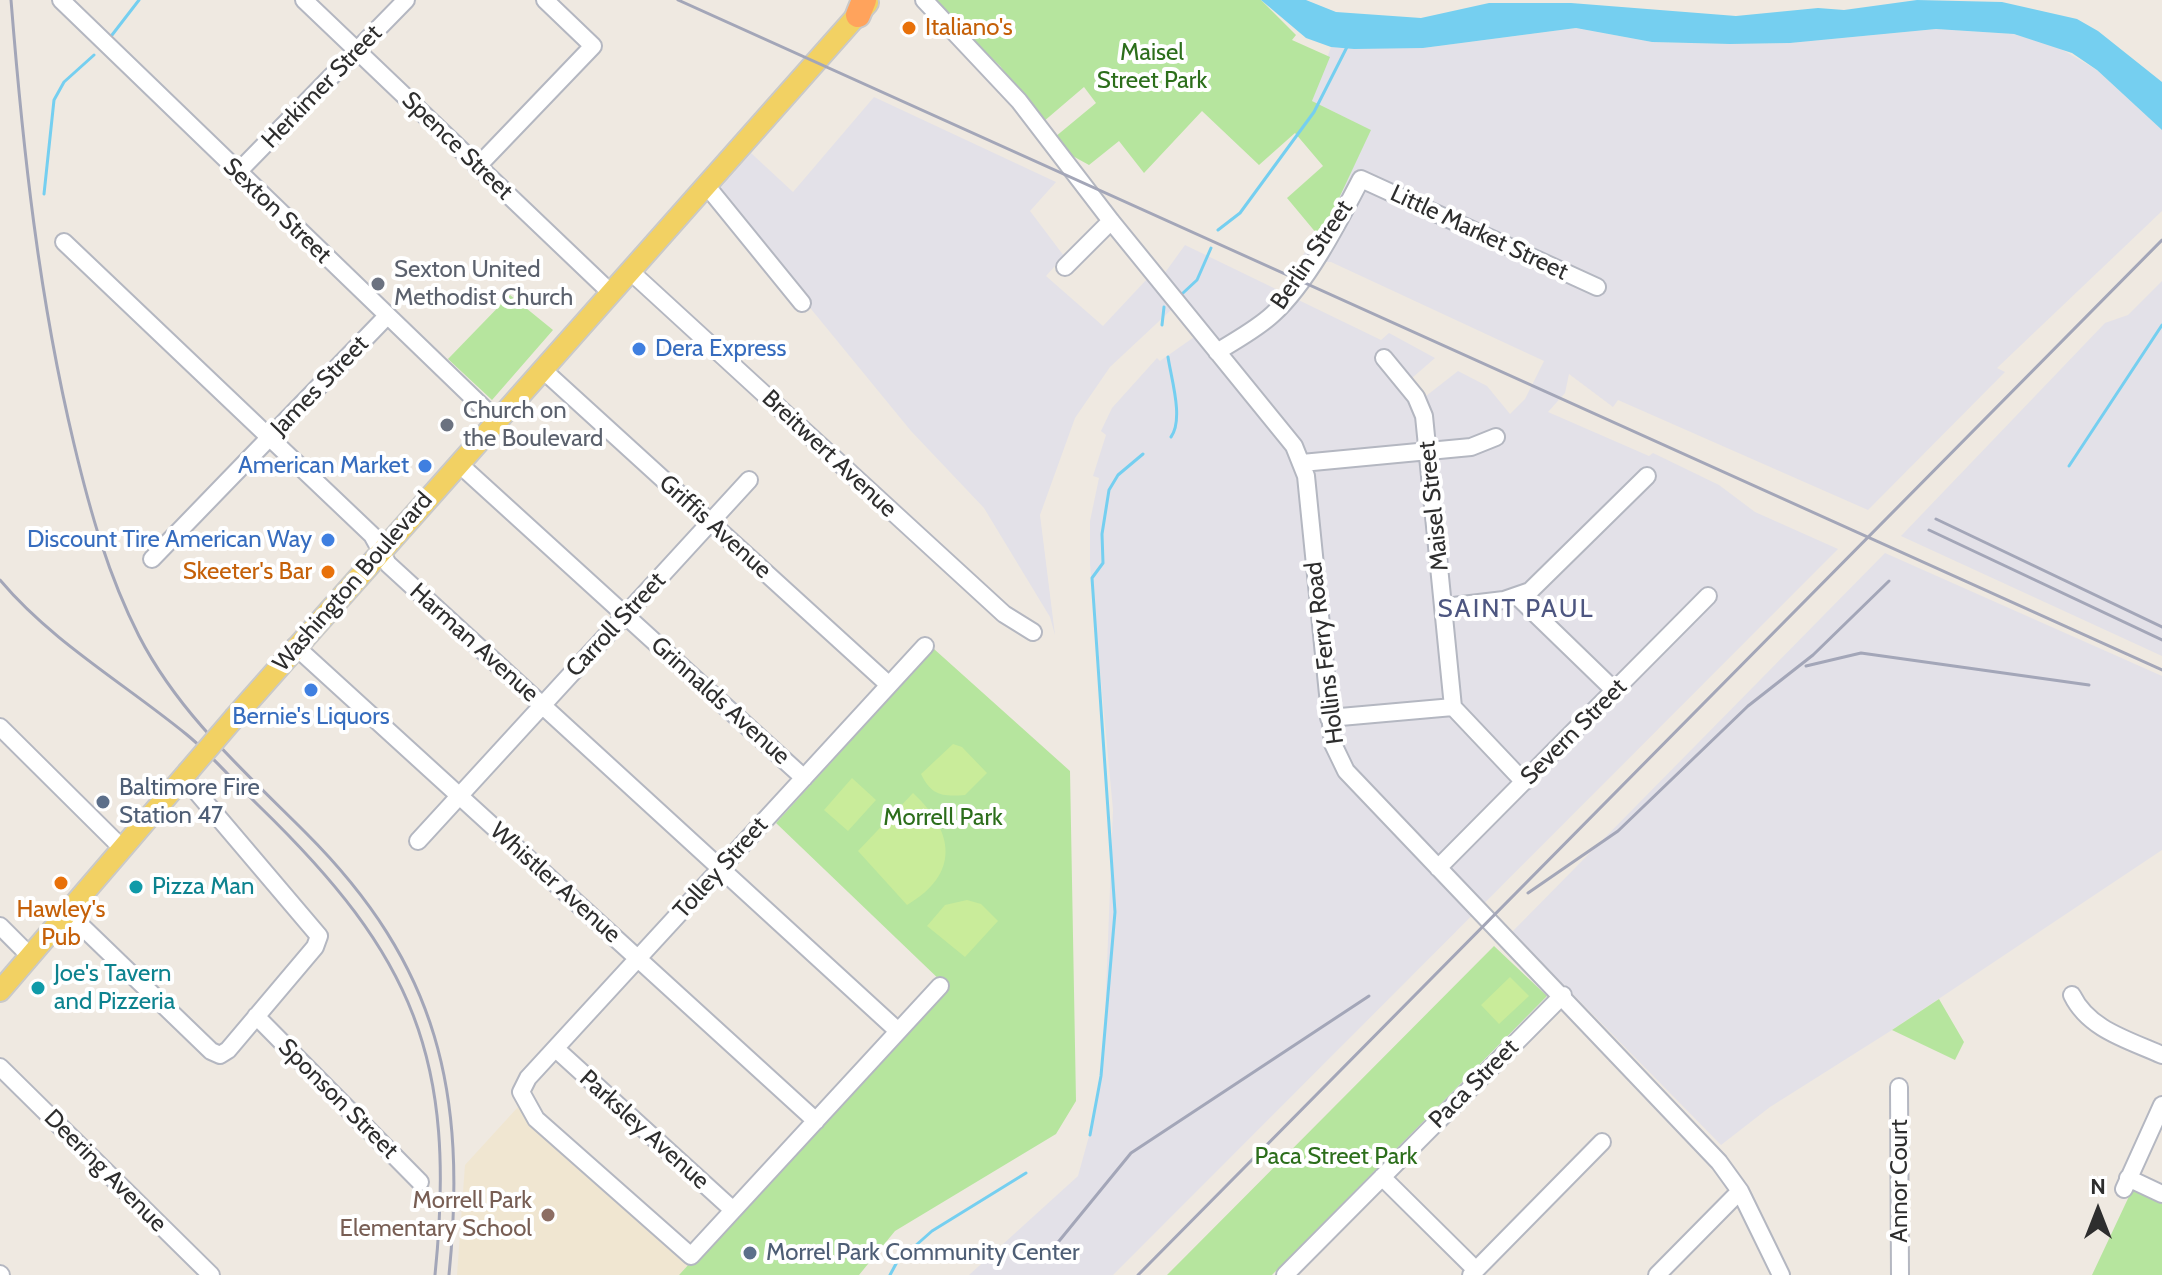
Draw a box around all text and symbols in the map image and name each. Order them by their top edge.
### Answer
place label: Italiano's [925,14,1013,42]
street label: Herkimer Street [256,19,388,155]
marker: Italiano's [900,19,918,37]
park label: Maisel Street Park [1097,39,1207,95]
street label: Spence Street [396,86,518,206]
street label: Sexton Street [217,152,337,270]
street label: Little Market Street [1386,179,1572,287]
street label: Berlin Street [1265,195,1359,315]
place label: Sexton United Methodist Church [394,256,573,312]
marker: Sexton United Methodist Church [369,275,387,293]
street label: James Street [265,330,375,442]
place label: Dera Express [655,335,786,363]
marker: Dera Express [630,340,648,358]
street label: Breitwert Avenue [756,384,902,524]
place label: Church on the Boulevard [463,397,603,453]
marker: Church on the Boulevard [438,416,456,434]
street label: Maisel Street [1413,439,1455,573]
place label: American Market [238,452,409,480]
marker: American Market [416,457,434,475]
street label: Griffis Avenue [653,469,777,585]
street label: Washington Boulevard [267,486,439,678]
place label: Discount Tire American Way [27,526,312,554]
marker: Discount Tire American Way [319,531,337,549]
place label: Skeeter's Bar [183,558,312,586]
street label: Hollins Ferry Road [1300,560,1350,746]
marker: Skeeter's Bar [319,563,337,581]
street label: Carroll Street [560,567,672,683]
street label: Harman Avenue [404,578,544,708]
district label: SAINT PAUL [1437,593,1595,625]
street label: Grinnalds Avenue [644,631,796,771]
street label: Severn Street [1515,673,1633,791]
marker: Bernie's Liquors [302,681,320,699]
place label: Bernie's Liquors [232,703,390,731]
place label: Baltimore Fire Station 47 [119,774,260,830]
marker: Baltimore Fire Station 47 [94,793,112,811]
park label: Morrell Park [883,804,1003,832]
street label: Tolley Street [668,811,774,925]
street label: Whistler Avenue [484,817,626,949]
place label: Pizza Man [152,873,254,901]
marker: Hawley's Pub [52,874,70,892]
marker: Pizza Man [127,878,145,896]
place label: Hawley's Pub [17,896,105,952]
place label: Joe's Tavern and Pizzeria [54,960,175,1016]
marker: Joe's Tavern and Pizzeria [29,979,47,997]
street label: Sponson Street [272,1033,404,1165]
street label: Paca Street [1423,1033,1525,1135]
street label: Parksley Avenue [573,1064,715,1196]
street label: Deering Avenue [38,1104,172,1238]
street label: Annor Court [1886,1119,1914,1243]
park label: Paca Street Park [1254,1143,1418,1171]
north arrow [2058,1171,2138,1251]
text: N [2090,1173,2106,1200]
place label: Morrell Park Elementary School [340,1187,532,1243]
marker: Morrell Park Elementary School [539,1206,557,1224]
place label: Morrel Park Community Center [766,1239,1080,1267]
marker: Morrel Park Community Center [741,1244,759,1262]

